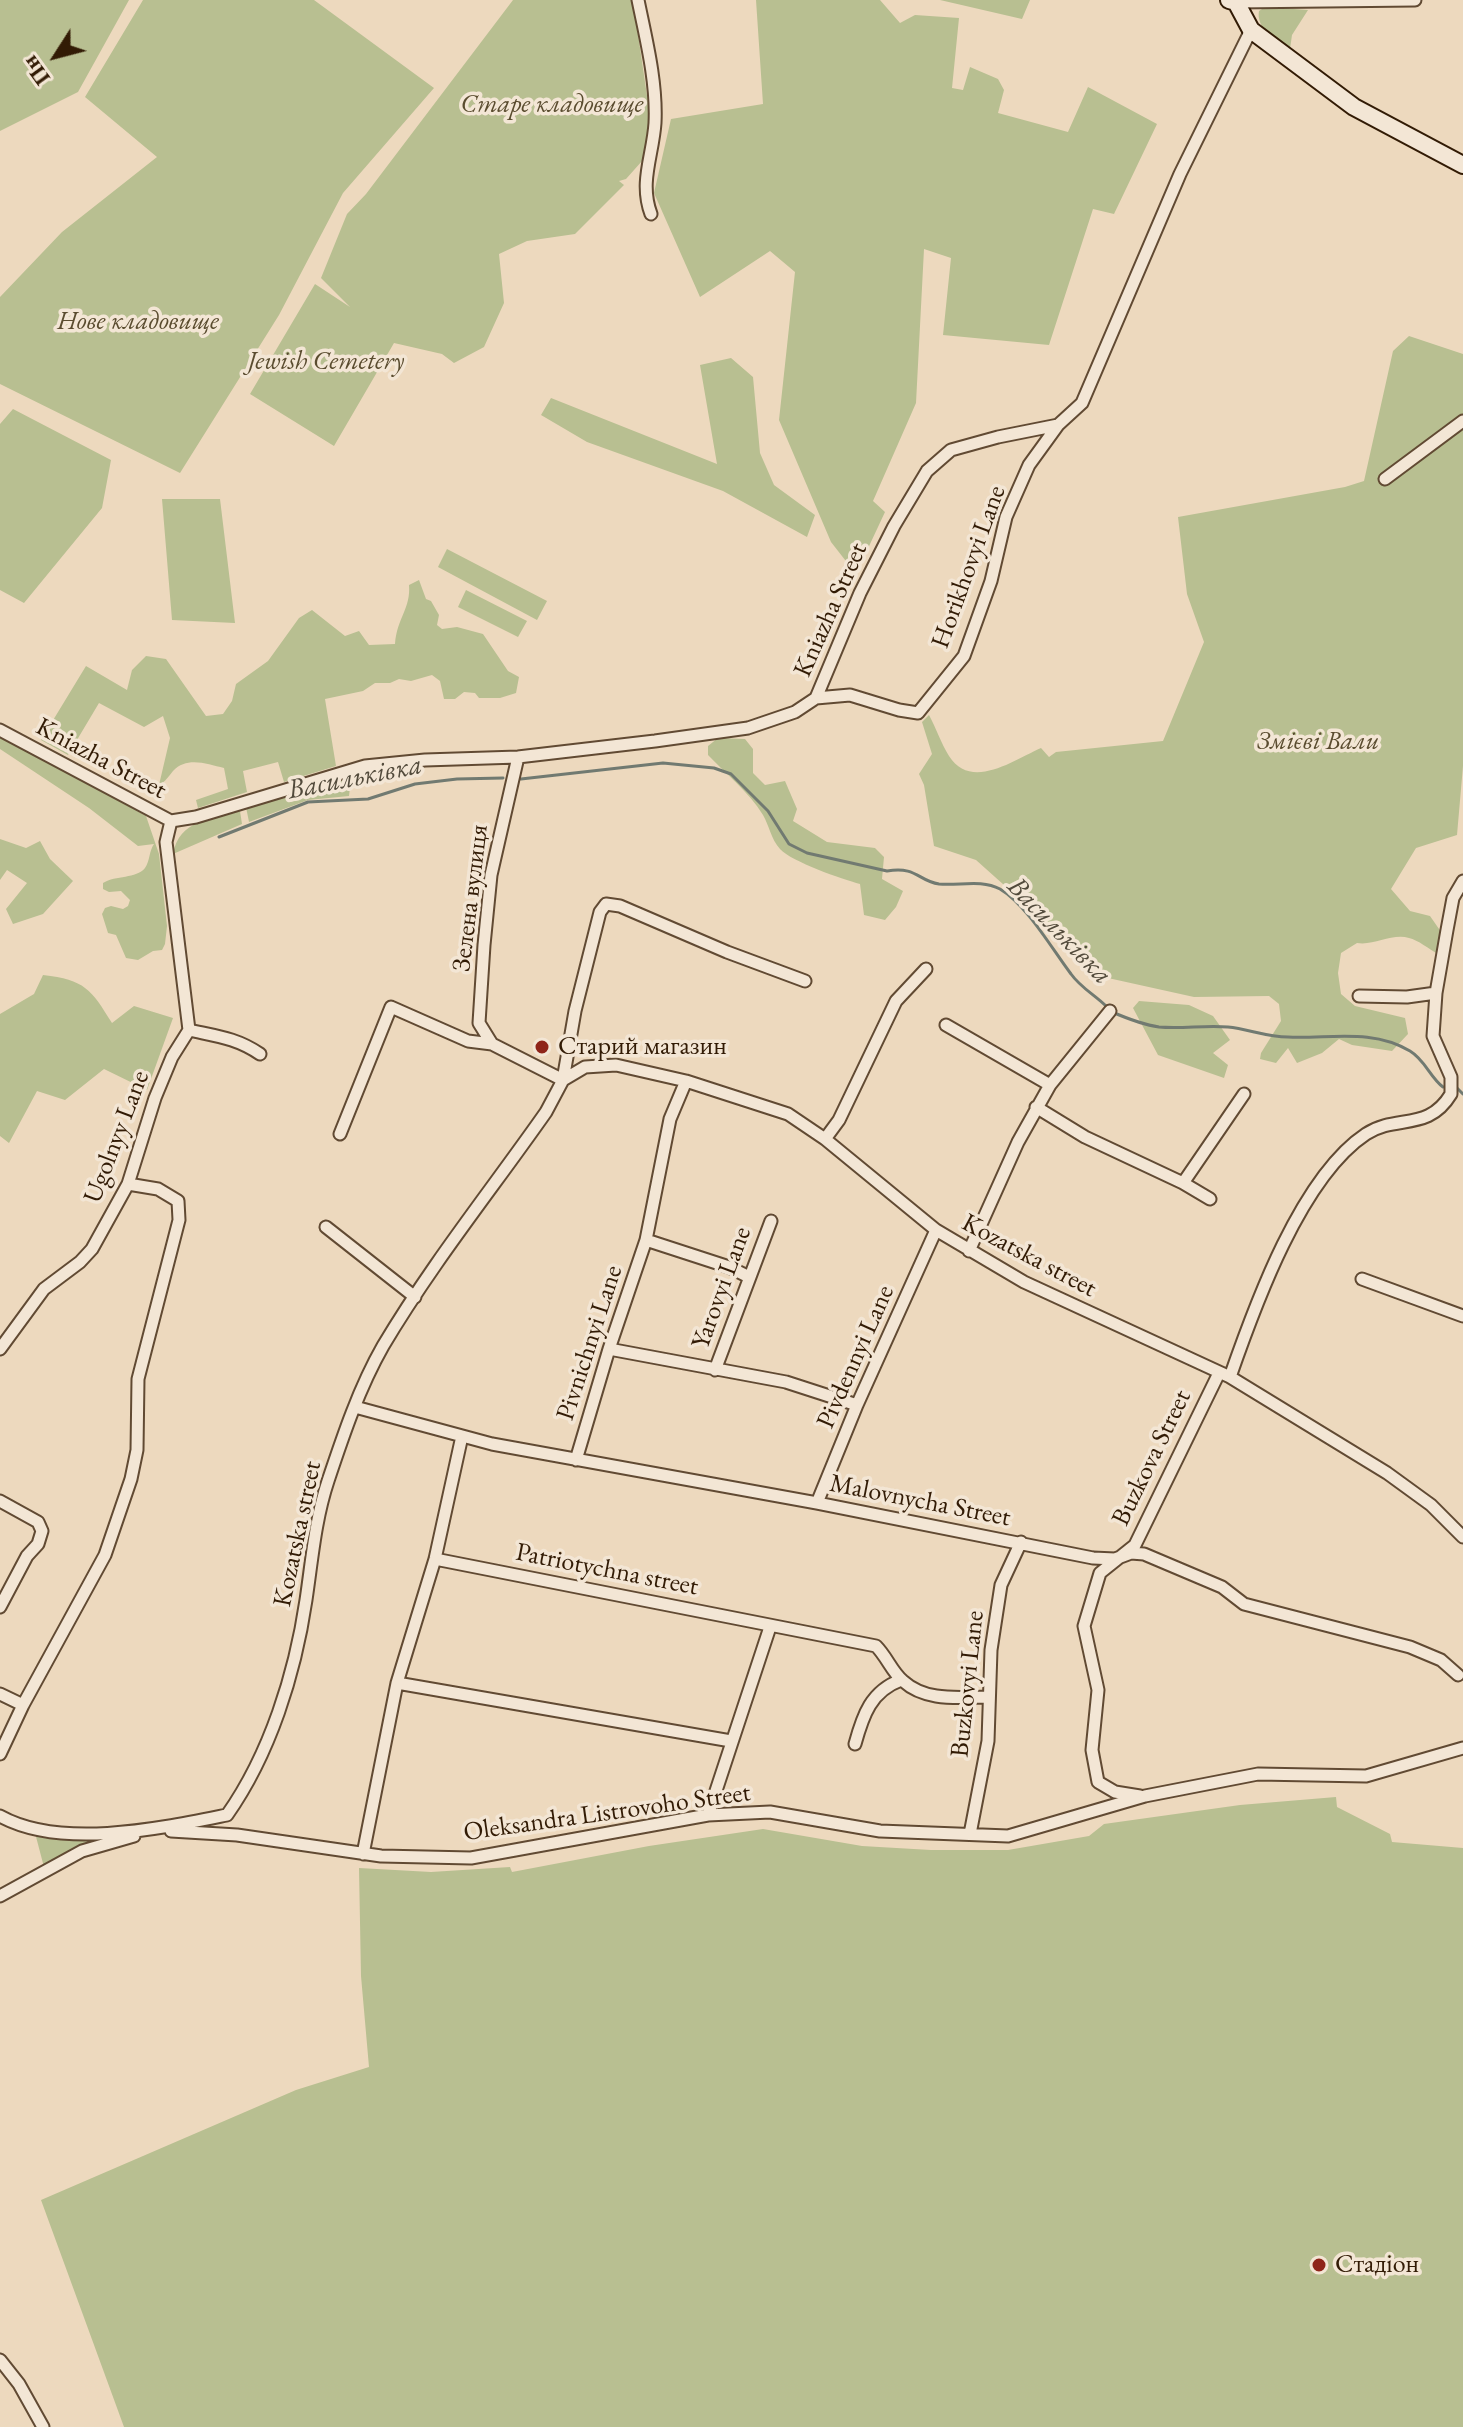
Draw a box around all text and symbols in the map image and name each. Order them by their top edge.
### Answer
north arrow [16,16,96,96]
text: Пн [16,50,57,91]
park label: Старе кладовище [461,89,643,121]
park label: Нове кладовище [57,306,219,338]
park label: Jewish Cemetery [248,346,404,378]
street label: Horikhovyi Lane [925,481,1013,653]
street label: Kniazha Street [788,538,874,682]
street label: Kniazha Street [30,712,172,806]
park label: Змієві Вали [1257,726,1379,758]
water label: Васильківка [285,749,425,807]
street label: Зелена вулиця [447,823,495,973]
water label: Васильківка [1000,870,1118,992]
place label: Старий магазин [558,1031,727,1063]
marker: Старий магазин [533,1038,551,1056]
street label: Ugolnyy Lane [77,1066,157,1208]
street label: Kozatska street [956,1207,1102,1305]
street label: Yarovyi Lane [685,1223,759,1353]
street label: Pivnichnyi Lane [550,1261,630,1425]
street label: Pivdennyi Lane [811,1281,901,1433]
street label: Buzkova Street [1106,1385,1198,1531]
street label: Kozatska street [267,1458,329,1610]
street label: Malovnycha Street [827,1468,1013,1534]
street label: Patriotychna street [513,1537,701,1603]
street label: Buzkovyi Lane [945,1609,991,1759]
street label: Oleksandra Listrovoho Street [462,1777,752,1849]
place label: Стадіон [1335,2249,1419,2281]
marker: Стадіон [1310,2256,1328,2274]

